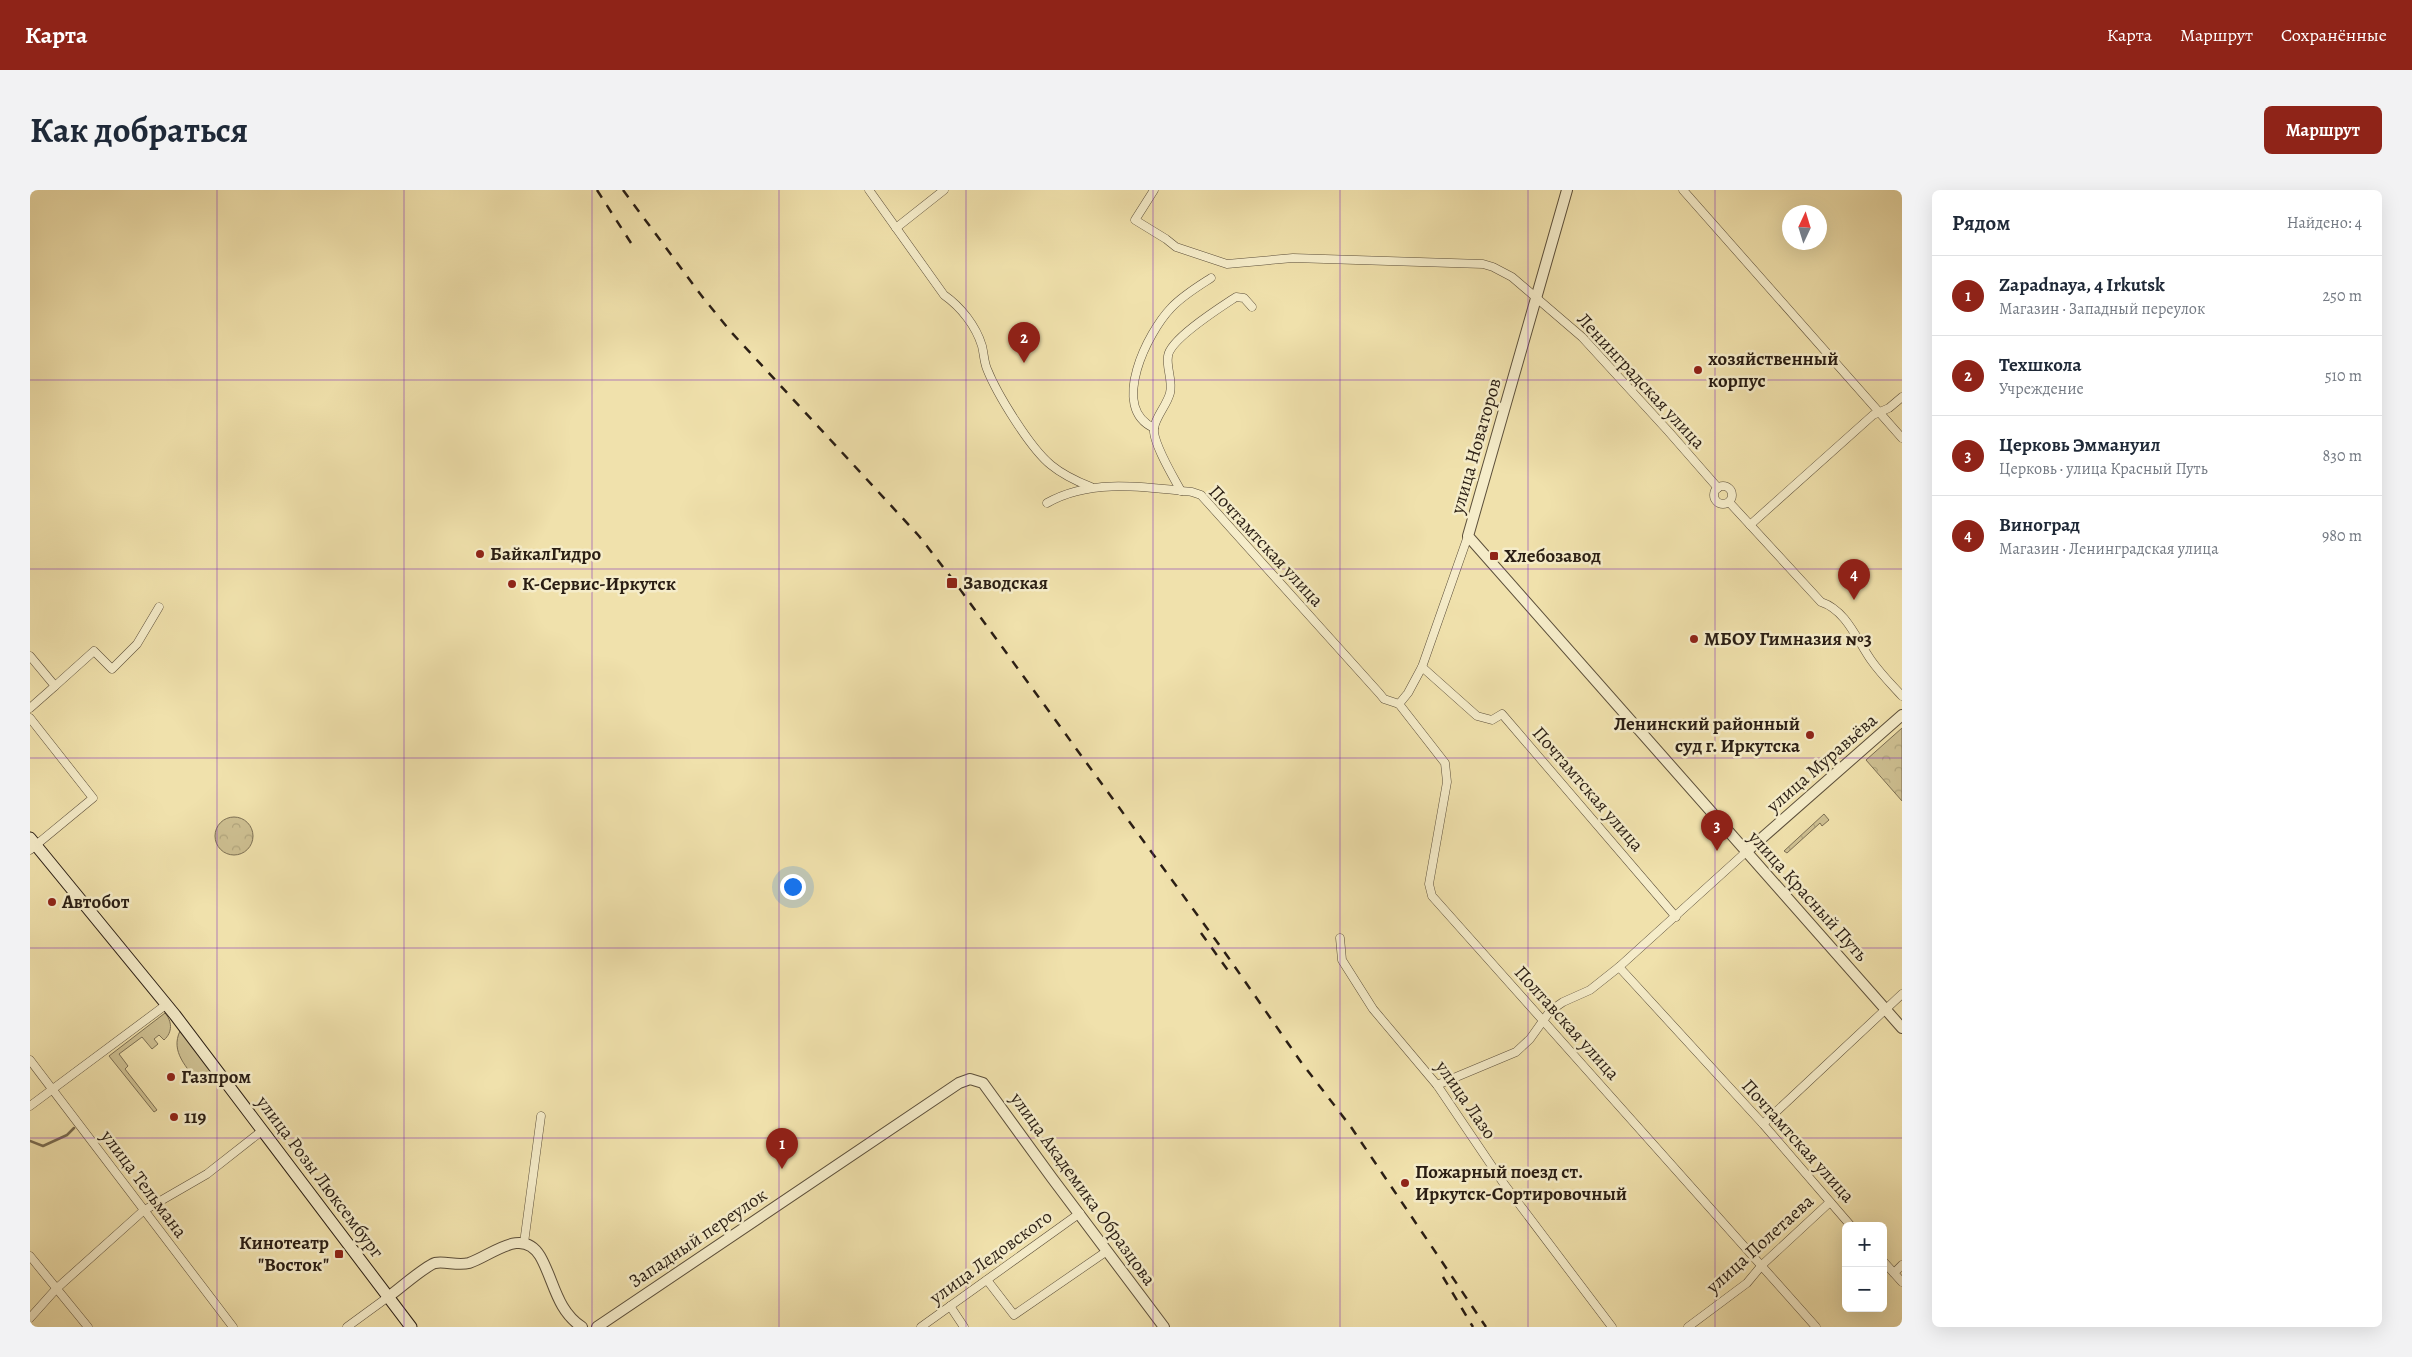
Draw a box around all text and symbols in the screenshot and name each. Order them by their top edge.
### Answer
text: Карта [25,19,87,51]
text: Карта [2107,23,2152,47]
text: Маршрут [2180,23,2253,47]
text: Сохранённые [2281,23,2387,47]
text: Как добраться [30,106,248,154]
button: Маршрут [2264,106,2382,154]
north arrow [1782,205,1827,250]
text: Рядом [1952,209,2010,237]
text: Найдено: 4 [2287,212,2362,234]
text: Zapadnaya, 4 Irkutsk [1999,272,2165,298]
text: 1 [1965,285,1971,307]
text: 250 m [2323,285,2362,307]
text: Магазин · Западный переулок [1999,298,2205,320]
street label: Ленинградская улица [1571,307,1711,455]
pin: 2 [1008,322,1040,363]
place label: хозяйственный корпус [1708,346,1839,394]
text: Техшкола [1999,352,2082,378]
marker: хозяйственный корпус [1692,364,1704,376]
text: 2 [1964,365,1972,387]
text: 510 m [2325,365,2362,387]
street label: улица Новаторов [1444,375,1508,518]
text: Учреждение [1999,378,2084,400]
text: Церковь Эммануил [1999,432,2160,458]
text: 3 [1965,445,1971,467]
text: 830 m [2323,445,2362,467]
text: Церковь · улица Красный Путь [1999,458,2208,480]
street label: Почтамтская улица [1203,479,1330,613]
text: Виноград [1999,512,2080,538]
text: 4 [1964,525,1972,547]
text: 980 m [2322,525,2362,547]
text: Магазин · Ленинградская улица [1999,538,2219,560]
place label: БайкалГидро [490,541,601,567]
place label: Хлебозавод [1504,543,1601,569]
marker: БайкалГидро [474,548,486,560]
marker: Хлебозавод [1488,550,1500,562]
pin: 4 [1838,559,1870,600]
place label: Заводская [963,570,1048,596]
place label: К-Сервис-Иркутск [522,571,676,597]
marker: Заводская [945,576,959,590]
marker: К-Сервис-Иркутск [506,578,518,590]
place label: МБОУ Гимназия №3 [1704,626,1872,652]
marker: МБОУ Гимназия №3 [1688,633,1700,645]
street label: улица Муравьёва [1760,707,1883,819]
place label: Ленинский районный суд г. Иркутска [1614,711,1801,759]
street label: Почтамтская улица [1526,721,1650,857]
marker: Ленинский районный суд г. Иркутска [1804,729,1816,741]
pin: 3 [1701,810,1733,851]
street label: улица Красный Путь [1741,824,1874,967]
your location [780,874,806,900]
place label: Автобот [61,889,130,915]
marker: Автобот [46,896,58,908]
street label: Полтавская улица [1508,960,1626,1086]
street label: улица Лазо [1429,1055,1503,1145]
place label: Газпром [181,1064,251,1090]
marker: Газпром [165,1071,177,1083]
street label: Почтамтская улица [1735,1074,1861,1209]
street label: улица Академика Образцова [1003,1086,1162,1291]
street label: улица Розы Люксембург [250,1090,390,1264]
place label: 119 [184,1104,207,1130]
marker: 119 [168,1111,180,1123]
street label: улица Тельмана [94,1124,193,1244]
pin: 1 [766,1128,798,1169]
place label: Пожарный поезд ст. Иркутск-Сортировочный [1415,1159,1627,1207]
marker: Пожарный поезд ст. Иркутск-Сортировочный [1399,1177,1411,1189]
street label: Западный переулок [624,1182,773,1294]
street label: улица Полетаева [1700,1188,1820,1300]
street label: улица Ледовского [924,1204,1058,1311]
map controls [1842,1222,1887,1312]
button: + [1842,1222,1887,1267]
place label: Кинотеатр "Восток" [239,1230,329,1278]
marker: Кинотеатр "Восток" [333,1248,345,1260]
button: − [1842,1267,1887,1312]

